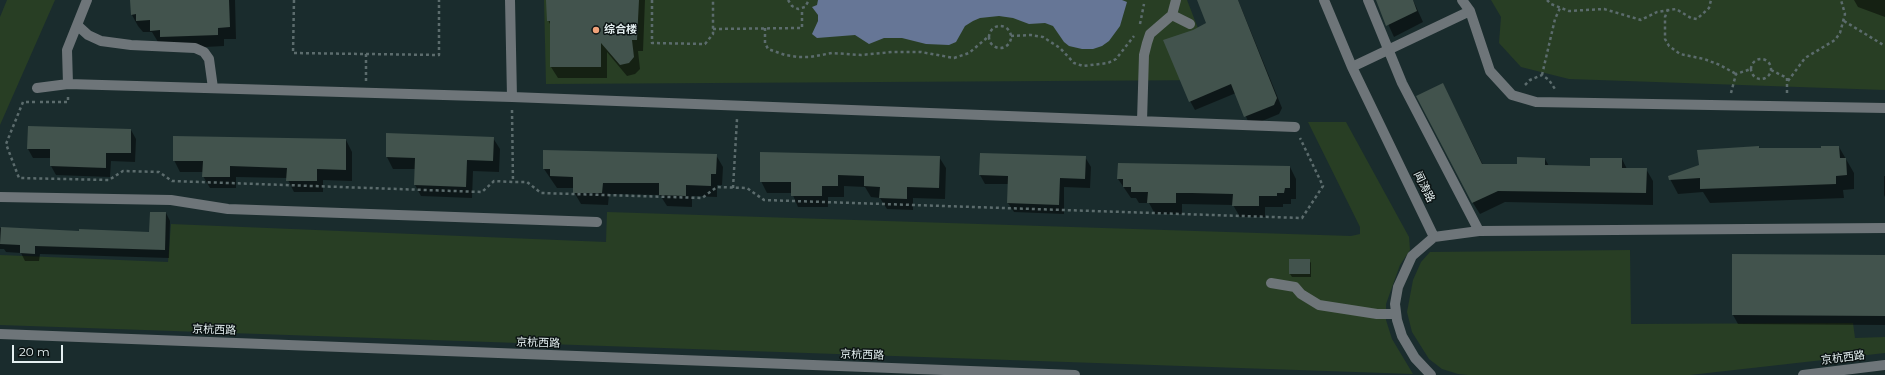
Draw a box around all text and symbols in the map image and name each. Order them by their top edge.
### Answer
place label: 综合楼 [604,23,637,37]
marker: 综合楼 [591,25,601,35]
street label: 闻涛路 [1411,169,1437,205]
street label: 京杭西路 [192,323,236,337]
street label: 京杭西路 [516,336,560,350]
scale bar [14,337,65,363]
text: 20 m [19,344,50,359]
street label: 京杭西路 [840,348,884,362]
street label: 京杭西路 [1820,349,1866,367]

